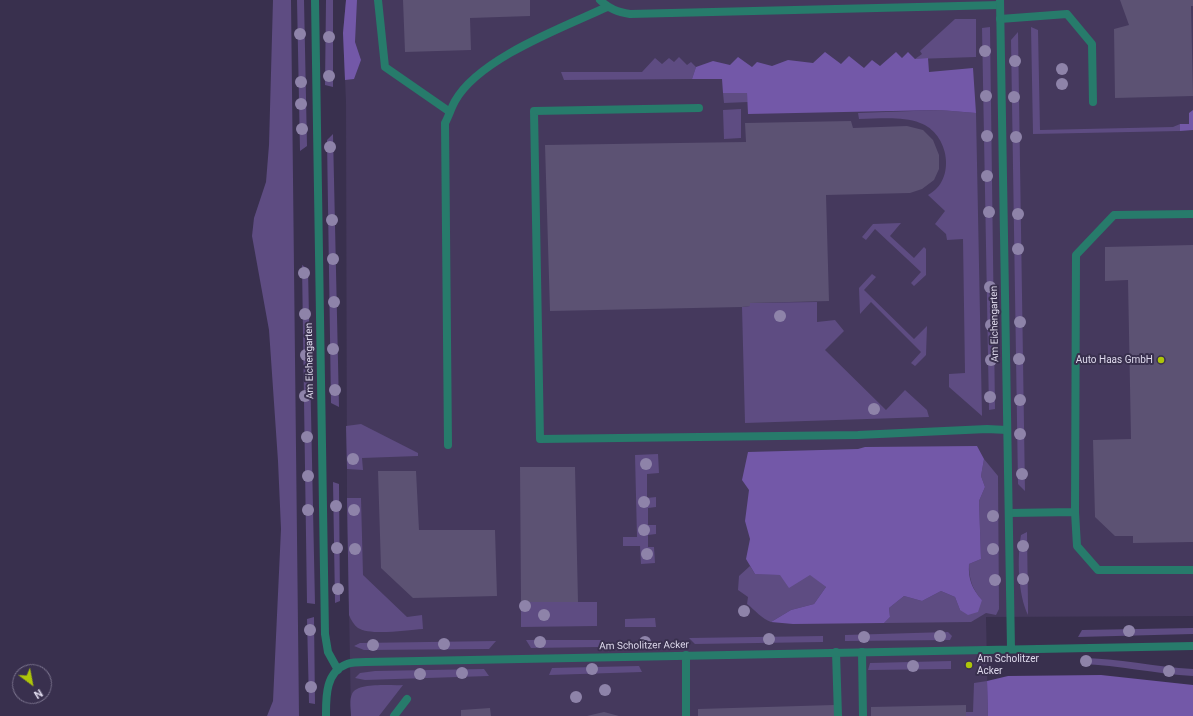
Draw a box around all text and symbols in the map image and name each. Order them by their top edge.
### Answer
street label: Am Eichengarten [988,286,1002,362]
street label: Am Eichengarten [303,323,317,399]
place label: Auto Haas GmbH [1076,354,1153,366]
marker: Auto Haas GmbH [1156,355,1166,365]
street label: Am Scholitzer Acker [599,639,689,653]
place label: Am Scholitzer Acker [977,653,1039,676]
marker: Am Scholitzer Acker [964,660,974,670]
north arrow [12,664,52,704]
text: N [31,686,45,701]

